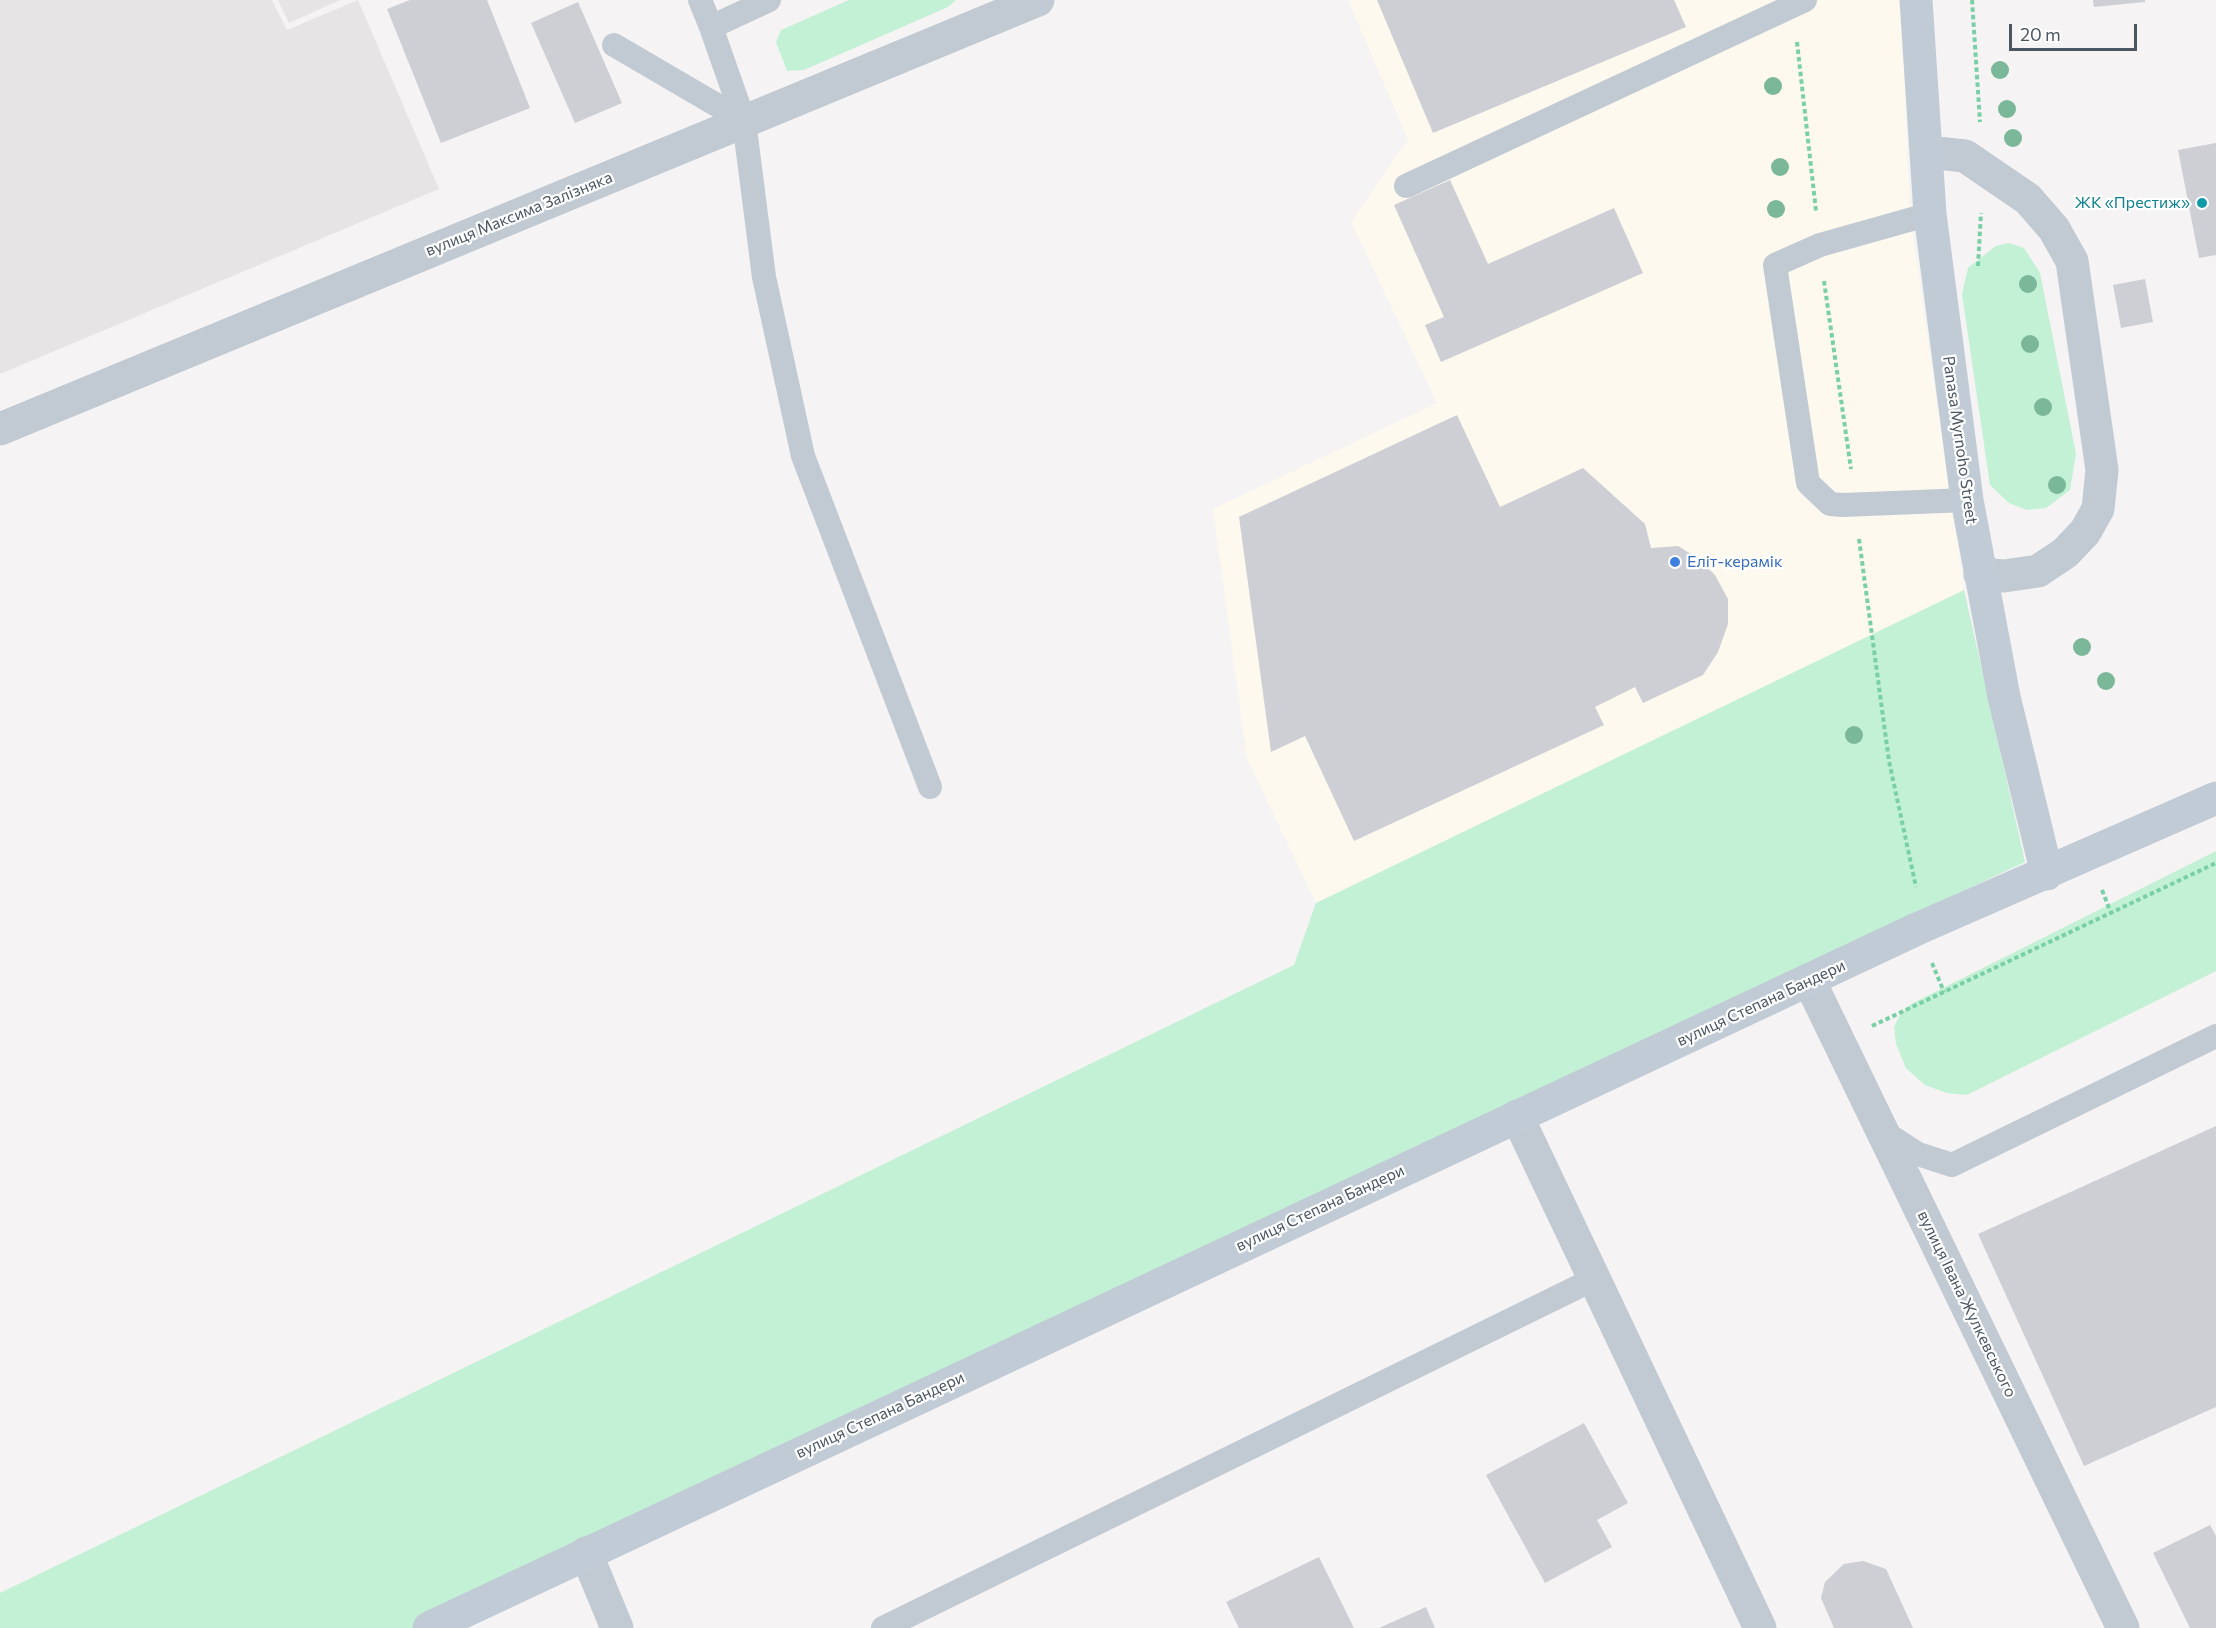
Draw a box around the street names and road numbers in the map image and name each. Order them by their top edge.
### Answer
street label: вулиця Максима Залізняка [423,168,615,260]
street label: Panasa Myrnoho Street [1939,355,1981,525]
street label: вулиця Степана Бандери [1674,956,1848,1050]
street label: вулиця Степана Бандери [1233,1161,1407,1255]
street label: вулиця Івана Жулкевського [1913,1207,2021,1401]
street label: вулиця Степана Бандери [793,1368,967,1462]

